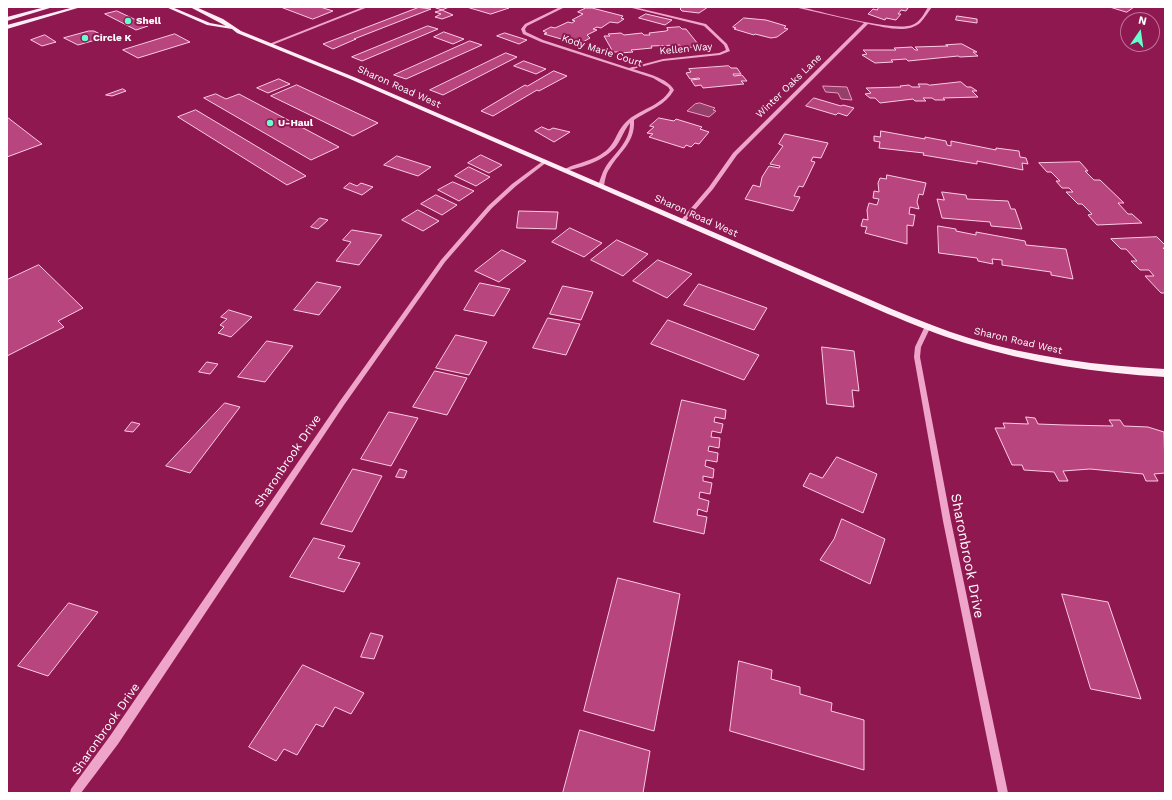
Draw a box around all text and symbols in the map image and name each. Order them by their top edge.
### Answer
north arrow [1120,12,1160,52]
text: N [1137,14,1148,28]
place label: Shell [136,15,161,27]
marker: Shell [123,16,133,26]
place label: Circle K [93,32,131,44]
street label: Kody Marie Court [560,32,644,70]
marker: Circle K [80,33,90,43]
street label: Kellen Way [659,41,713,57]
street label: Winter Oaks Lane [754,52,824,120]
street label: Sharon Road West [355,63,443,111]
place label: U-Haul [278,117,313,129]
marker: U-Haul [265,118,275,128]
street label: Sharon Road West [652,192,740,240]
street label: Sharon Road West [973,325,1063,357]
street label: Sharonbrook Drive [252,412,324,510]
street label: Sharonbrook Drive [947,492,987,620]
street label: Sharonbrook Drive [69,680,143,778]

